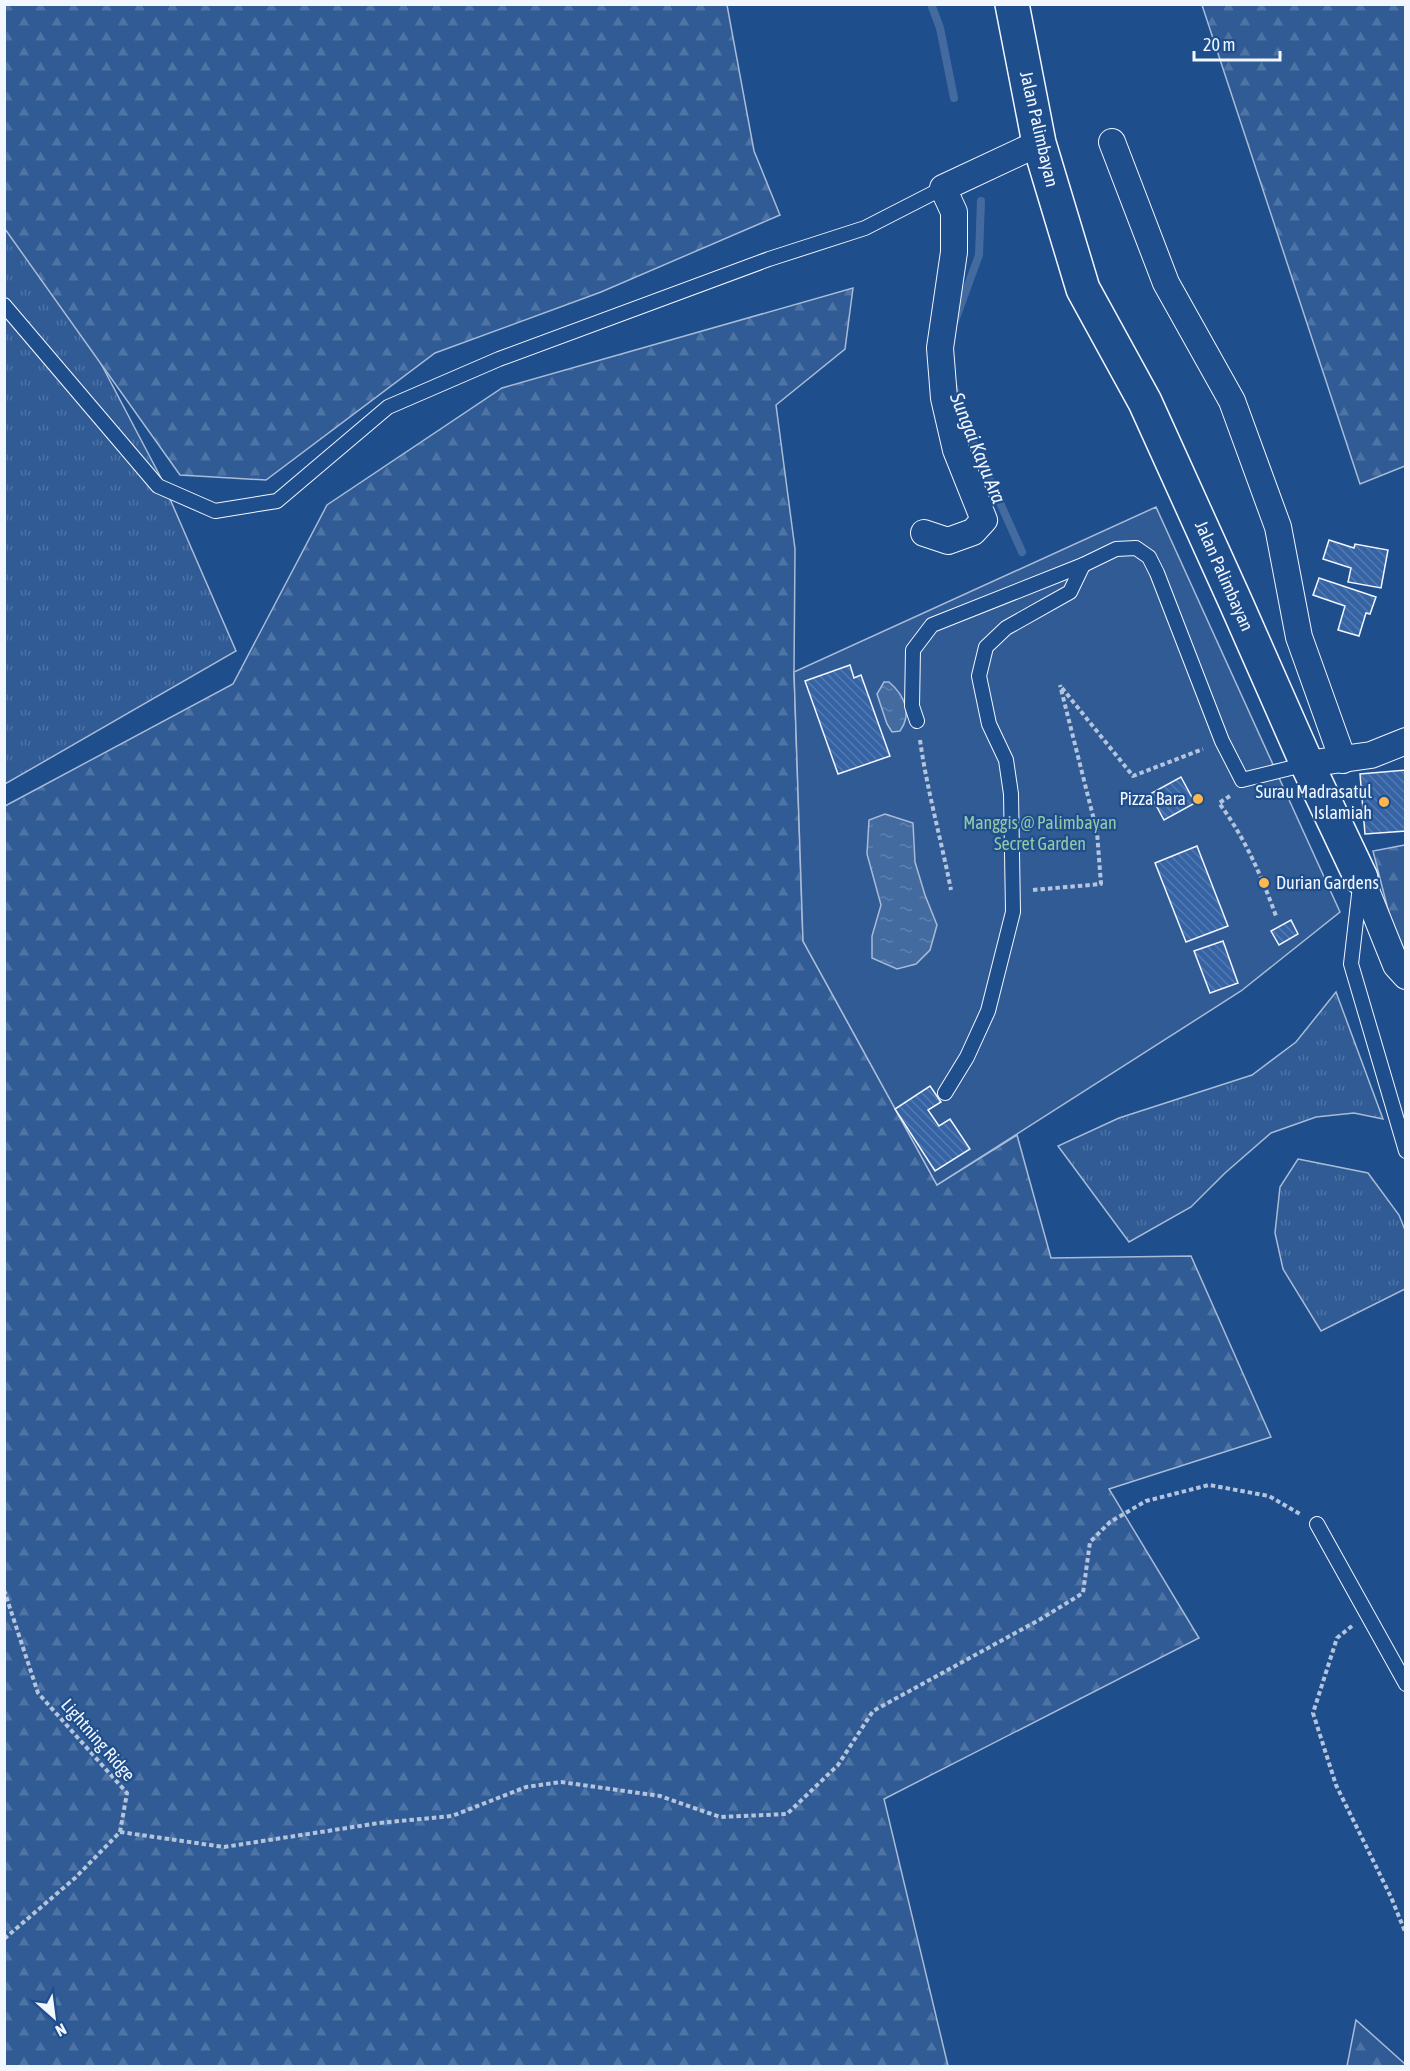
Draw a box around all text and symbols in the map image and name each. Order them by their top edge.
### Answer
scale bar [1194,24,1280,62]
text: 20 m [1203,34,1235,55]
street label: Jalan Palimbayan [1016,69,1063,189]
water label: Sungai Kayu Ara [945,388,1011,506]
street label: Jalan Palimbayan [1191,517,1258,634]
place label: Surau Madrasatul Islamiah [1256,781,1372,823]
place label: Pizza Bara [1119,788,1186,809]
marker: Pizza Bara [1191,792,1205,806]
marker: Surau Madrasatul Islamiah [1377,795,1391,809]
park label: Manggis @ Palimbayan Secret Garden [963,812,1117,854]
place label: Durian Gardens [1276,872,1379,893]
marker: Durian Gardens [1257,876,1271,890]
street label: Lightning Ridge [57,1694,140,1785]
north arrow [24,1987,84,2047]
text: N [53,2020,69,2040]

